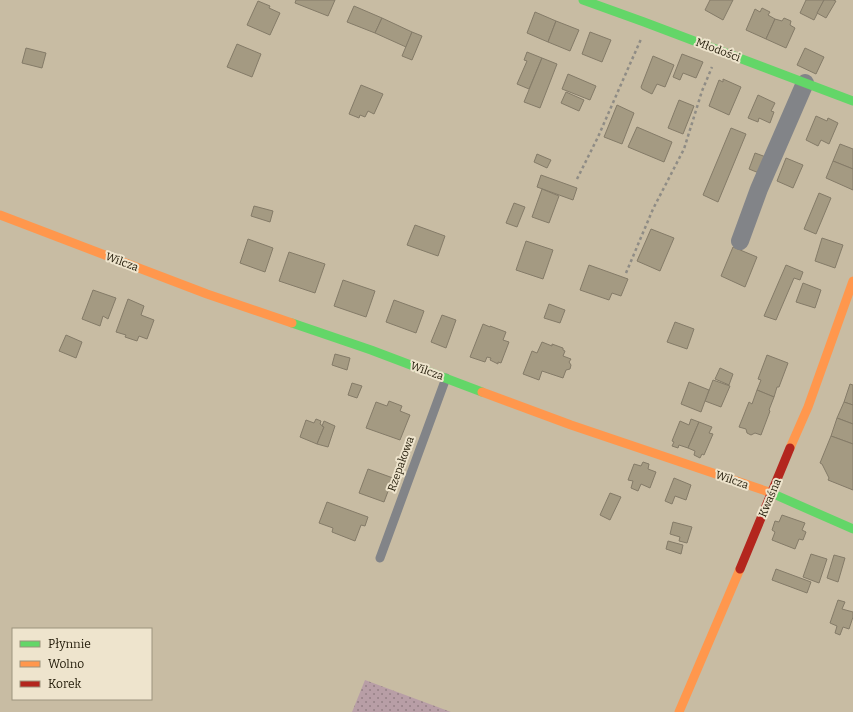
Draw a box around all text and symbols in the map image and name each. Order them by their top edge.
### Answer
street label: Młodości [694,36,743,65]
street label: Wilcza [104,250,140,274]
street label: Wilcza [409,359,445,383]
street label: Rzepakowa [385,435,417,493]
street label: Wilcza [714,468,750,492]
street label: Kwaśna [756,477,784,519]
legend [12,628,152,700]
text: Płynnie [48,637,91,651]
text: Wolno [48,657,84,671]
text: Korek [48,677,81,691]

